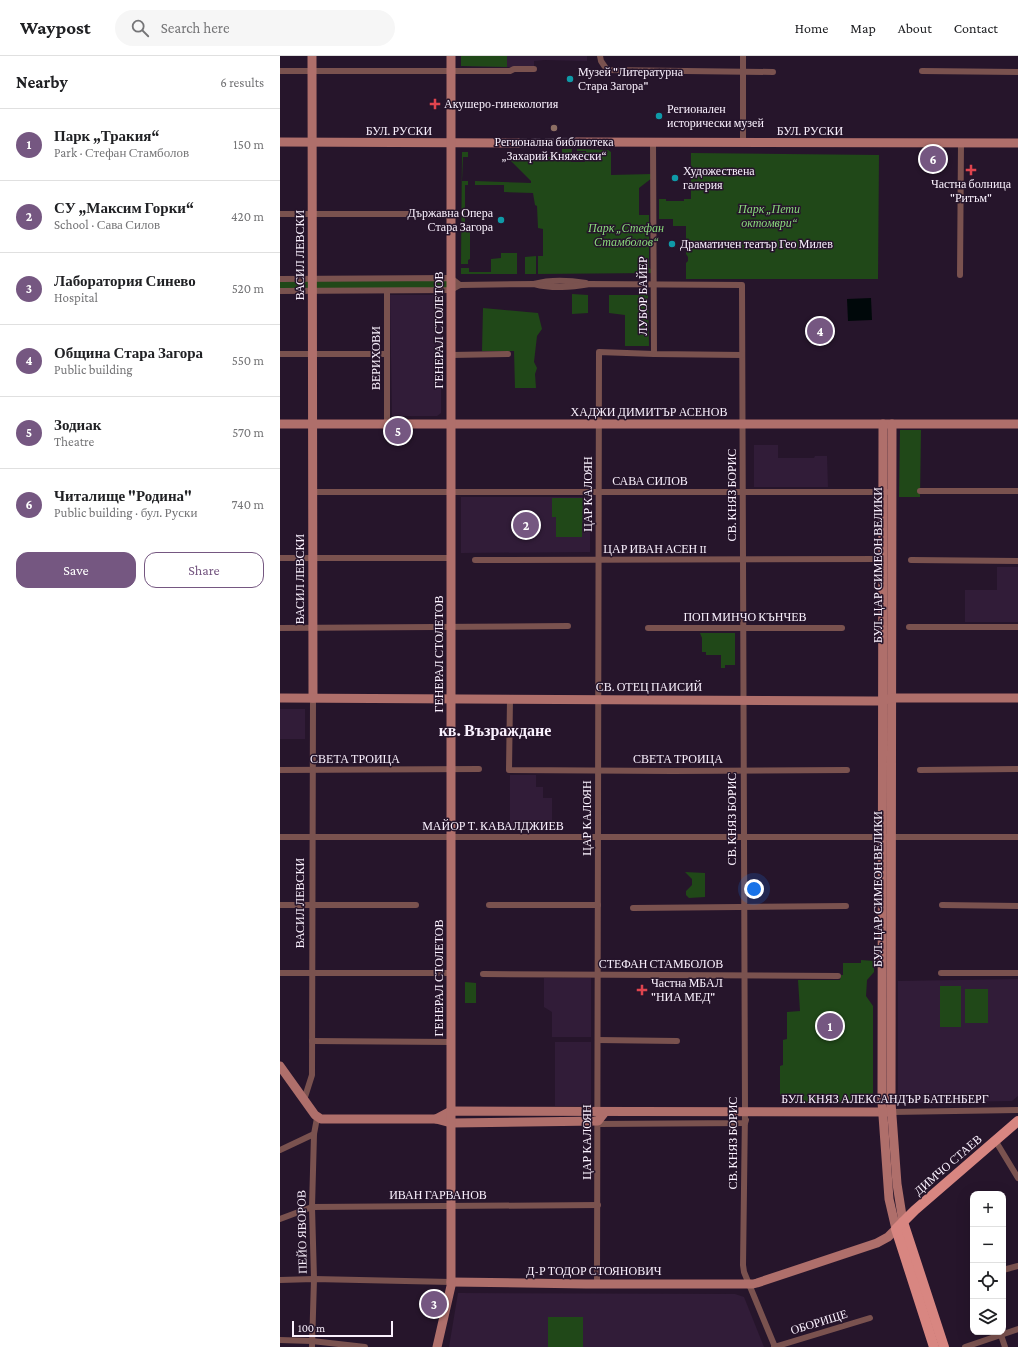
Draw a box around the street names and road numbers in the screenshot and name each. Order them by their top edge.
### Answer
street label: БУЛ. РУСКИ [366,124,432,138]
street label: БУЛ. РУСКИ [777,124,843,138]
street label: ВАСИЛ ЛЕВСКИ [293,209,307,300]
street label: ЛУБОР БАЙЕР [636,256,650,336]
street label: ГЕНЕРАЛ СТОЛЕТОВ [432,271,446,389]
street label: ВЕРИХОВИ [369,326,383,390]
street label: ХАДЖИ ДИМИТЪР АСЕНОВ [571,405,727,419]
street label: СВ. КНЯЗ БОРИС [725,449,739,541]
street label: ЦАР КАЛОЯН [581,456,595,532]
street label: САВА СИЛОВ [612,474,688,488]
street label: БУЛ. ЦАР СИМЕОН ВЕЛИКИ [871,487,885,643]
street label: ВАСИЛ ЛЕВСКИ [293,533,307,624]
street label: ЦАР ИВАН АСЕН II [603,542,707,556]
street label: ГЕНЕРАЛ СТОЛЕТОВ [432,595,446,713]
street label: ПОП МИНЧО КЪНЧЕВ [683,610,807,624]
street label: СВ. ОТЕЦ ПАИСИЙ [596,680,703,694]
street label: СВЕТА ТРОИЦА [310,752,400,766]
street label: СВЕТА ТРОИЦА [633,752,723,766]
street label: СВ. КНЯЗ БОРИС [725,773,739,865]
street label: ЦАР КАЛОЯН [580,780,594,856]
street label: БУЛ. ЦАР СИМЕОН ВЕЛИКИ [871,811,885,967]
street label: МАЙОР Т. КАВАЛДЖИЕВ [422,819,564,833]
street label: ВАСИЛ ЛЕВСКИ [293,857,307,948]
street label: ГЕНЕРАЛ СТОЛЕТОВ [432,919,446,1037]
street label: СТЕФАН СТАМБОЛОВ [599,957,723,971]
street label: БУЛ. КНЯЗ АЛЕКСАНДЪР БАТЕНБЕРГ [781,1092,989,1106]
street label: СВ. КНЯЗ БОРИС [726,1097,740,1189]
street label: ЦАР КАЛОЯН [580,1104,594,1180]
street label: ДИМЧО СТАЕВ [911,1132,985,1198]
street label: ИВАН ГАРВАНОВ [389,1188,487,1202]
street label: ПЕЙО ЯВОРОВ [294,1190,310,1274]
street label: Д-Р ТОДОР СТОЯНОВИЧ [526,1264,662,1278]
street label: ОБОРИЩЕ [789,1307,849,1337]

